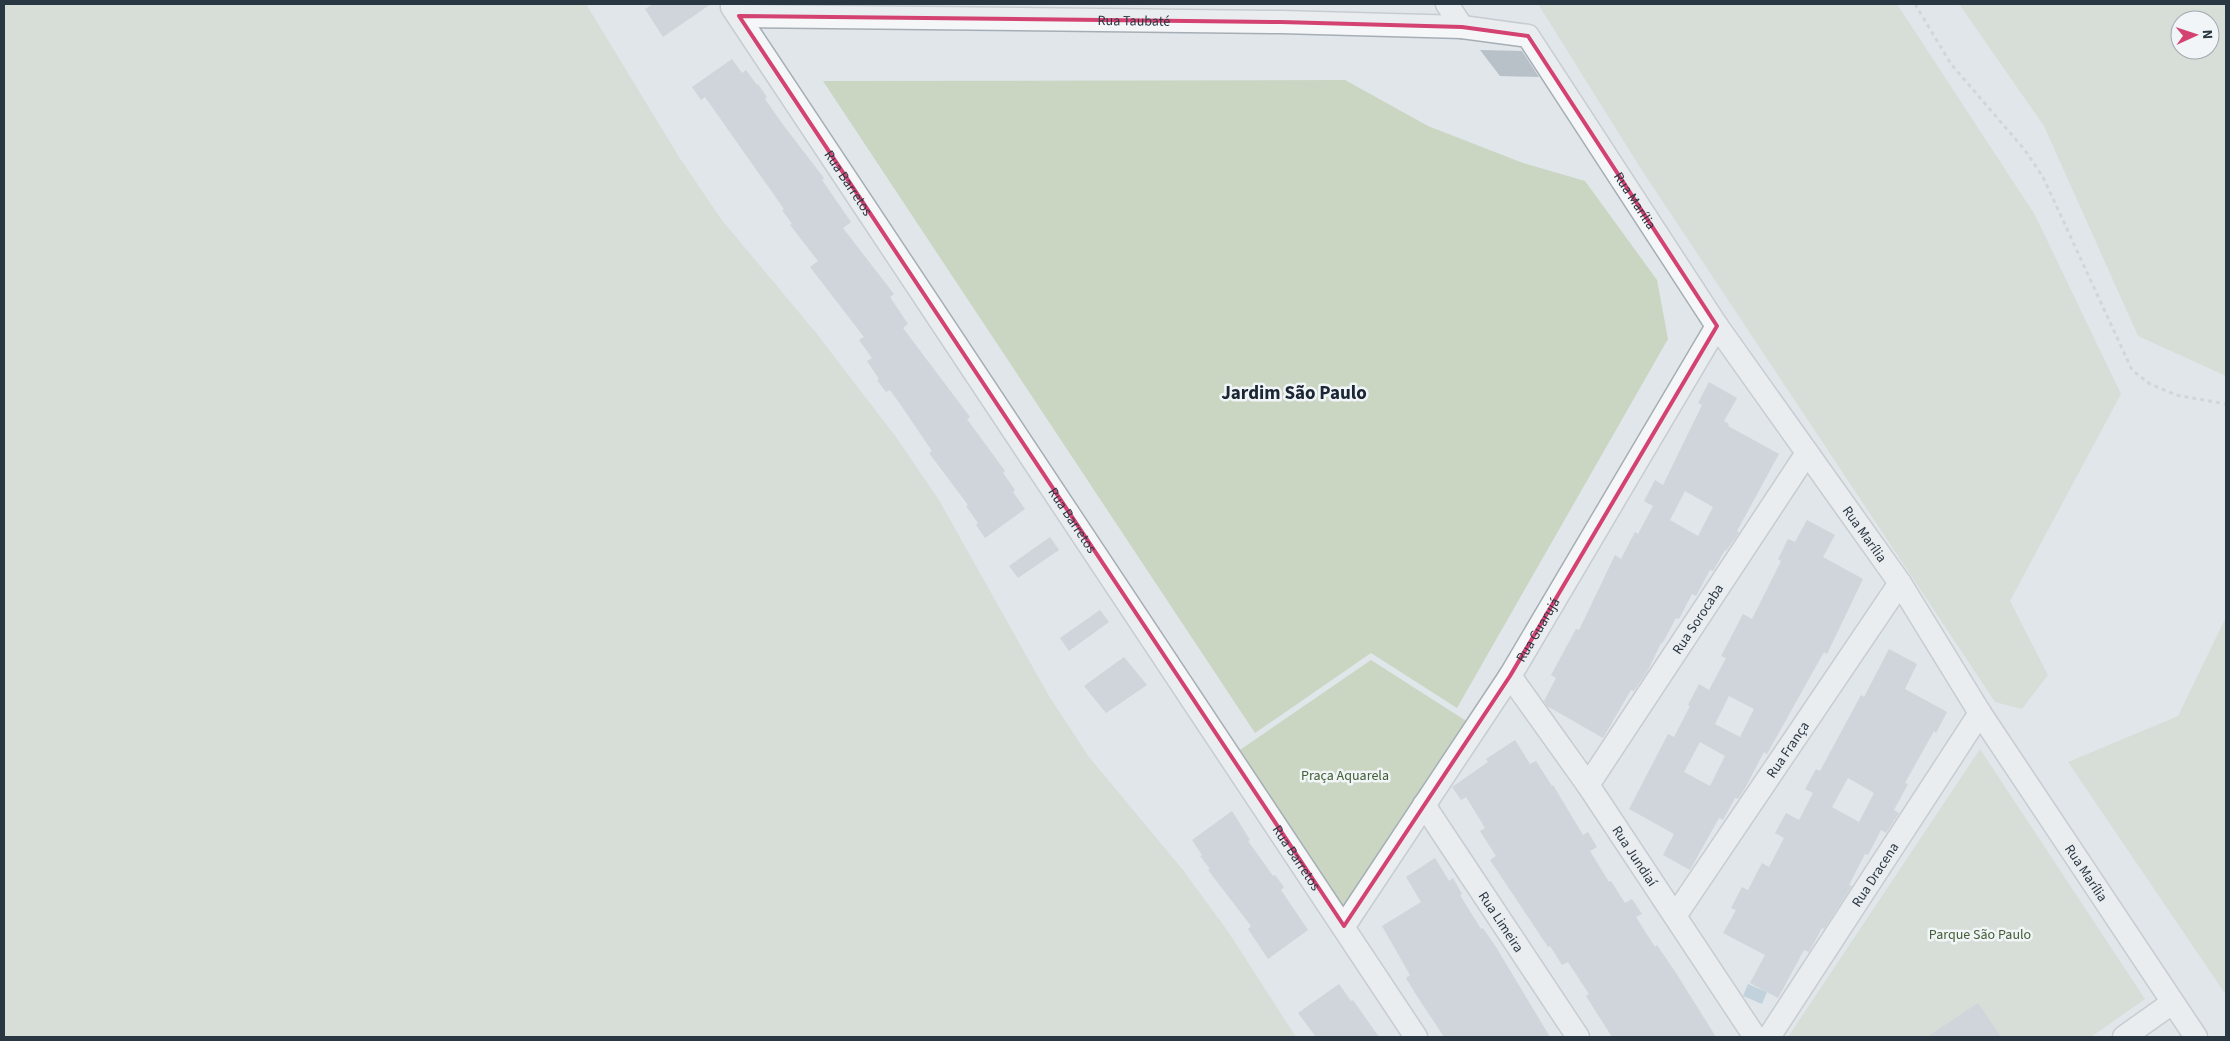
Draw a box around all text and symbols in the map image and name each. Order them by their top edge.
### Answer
north arrow [2170,10,2220,60]
street label: Rua Taubaté [1098,11,1170,32]
text: N [2197,29,2217,40]
street label: Rua Barretos [819,146,877,220]
street label: Rua Marília [1608,168,1660,234]
district label: Jardim São Paulo [1221,380,1367,407]
street label: Rua Barretos [1043,484,1101,558]
street label: Rua Marília [1837,502,1891,567]
street label: Rua Sorocaba [1668,580,1729,659]
street label: Rua Guarujá [1511,594,1565,666]
street label: Rua França [1762,718,1815,782]
park label: Praça Aquarela [1301,766,1389,786]
street label: Rua Barretos [1267,821,1325,895]
street label: Rua Jundiaí [1607,822,1662,891]
street label: Rua Dracena [1847,839,1904,911]
street label: Rua Marília [2059,841,2112,906]
street label: Rua Limeira [1473,888,1528,957]
park label: Parque São Paulo [1929,925,2031,945]

